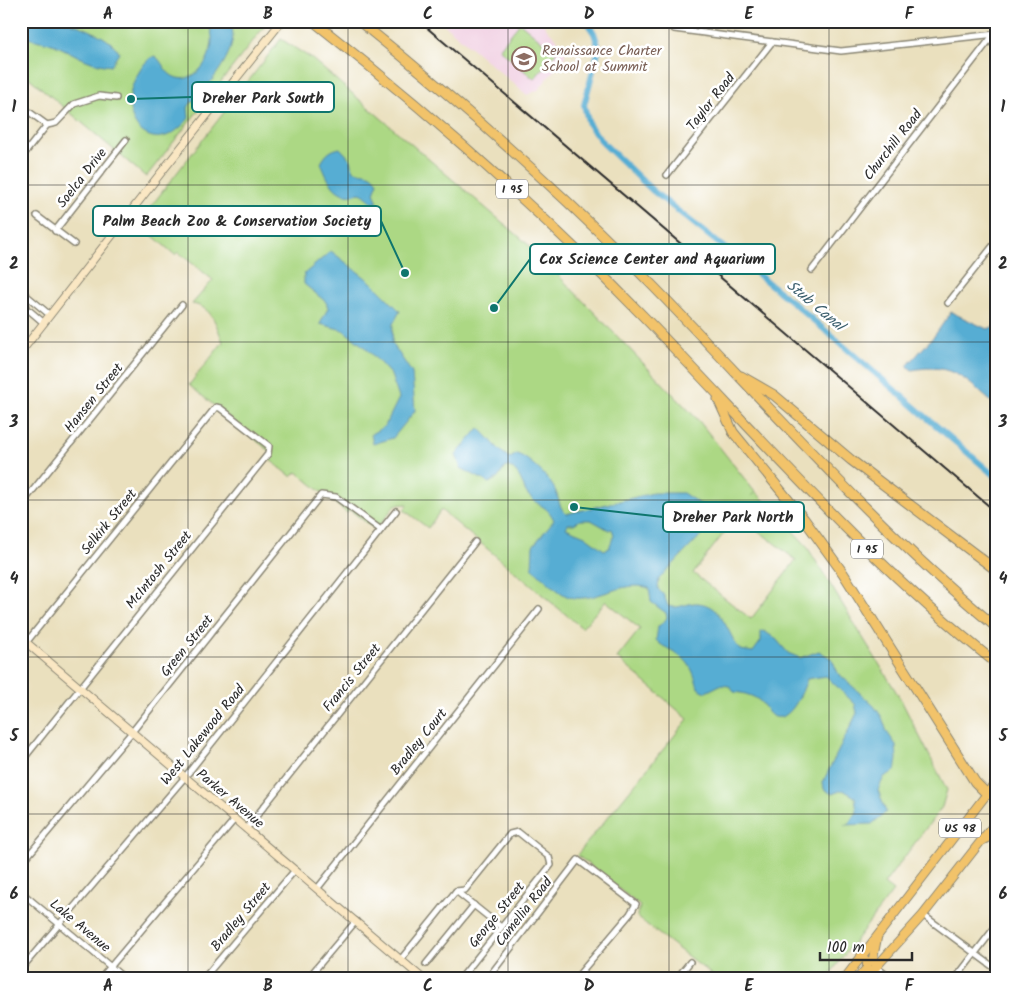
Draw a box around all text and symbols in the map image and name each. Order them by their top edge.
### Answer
text: A [103,2,113,27]
text: B [263,2,273,27]
text: C [423,2,433,27]
text: D [584,2,595,27]
text: E [745,2,755,27]
text: F [905,2,915,27]
place label: Renaissance Charter School at Summit [542,40,663,78]
school or university icon: Renaissance Charter School at Summit [511,46,537,72]
street label: Taylor Road [681,67,741,136]
callout: Dreher Park South [192,82,334,112]
text: Dreher Park South [202,87,324,111]
text: 1 [12,95,17,120]
text: 1 [1001,95,1006,120]
street label: Churchill Road [858,104,928,185]
street label: Soelca Drive [51,143,113,213]
road number: I 95 [496,180,528,198]
callout: Palm Beach Zoo & Conservation Society [93,206,381,236]
text: Palm Beach Zoo & Conservation Society [103,210,371,234]
callout: Cox Science Center and Aquarium [530,244,775,274]
text: Cox Science Center and Aquarium [539,248,765,272]
text: 2 [9,252,19,277]
text: 2 [998,252,1008,277]
water label: Stub Canal [781,274,852,340]
street label: Hansen Street [59,358,129,438]
text: 3 [9,410,19,435]
text: 3 [998,410,1008,435]
street label: Selkirk Street [75,484,143,560]
callout: Dreher Park North [663,502,804,532]
text: Dreher Park North [672,506,794,530]
street label: McIntosh Street [120,526,198,614]
road number: I 95 [851,540,883,558]
text: 4 [10,567,19,592]
text: 4 [999,567,1008,592]
street label: Green Street [155,610,219,682]
street label: Francis Street [317,639,387,717]
street label: West Lakewood Road [155,679,251,790]
street label: Bradley Court [385,703,453,780]
text: 5 [9,724,20,749]
text: 5 [998,724,1009,749]
street label: Parker Avenue [191,764,269,835]
road number: US 98 [939,818,981,838]
street label: Camellia Road [490,872,559,951]
street label: Bradley Street [205,877,277,956]
street label: George Street [463,877,531,953]
text: 6 [10,882,19,907]
text: 6 [999,882,1008,907]
street label: Lake Avenue [45,894,116,959]
scale bar [820,929,912,961]
text: 100 m [827,936,865,960]
text: A [103,974,113,999]
text: B [263,974,273,999]
text: C [423,974,433,999]
text: D [584,974,595,999]
text: E [745,974,755,999]
text: F [905,974,915,999]

